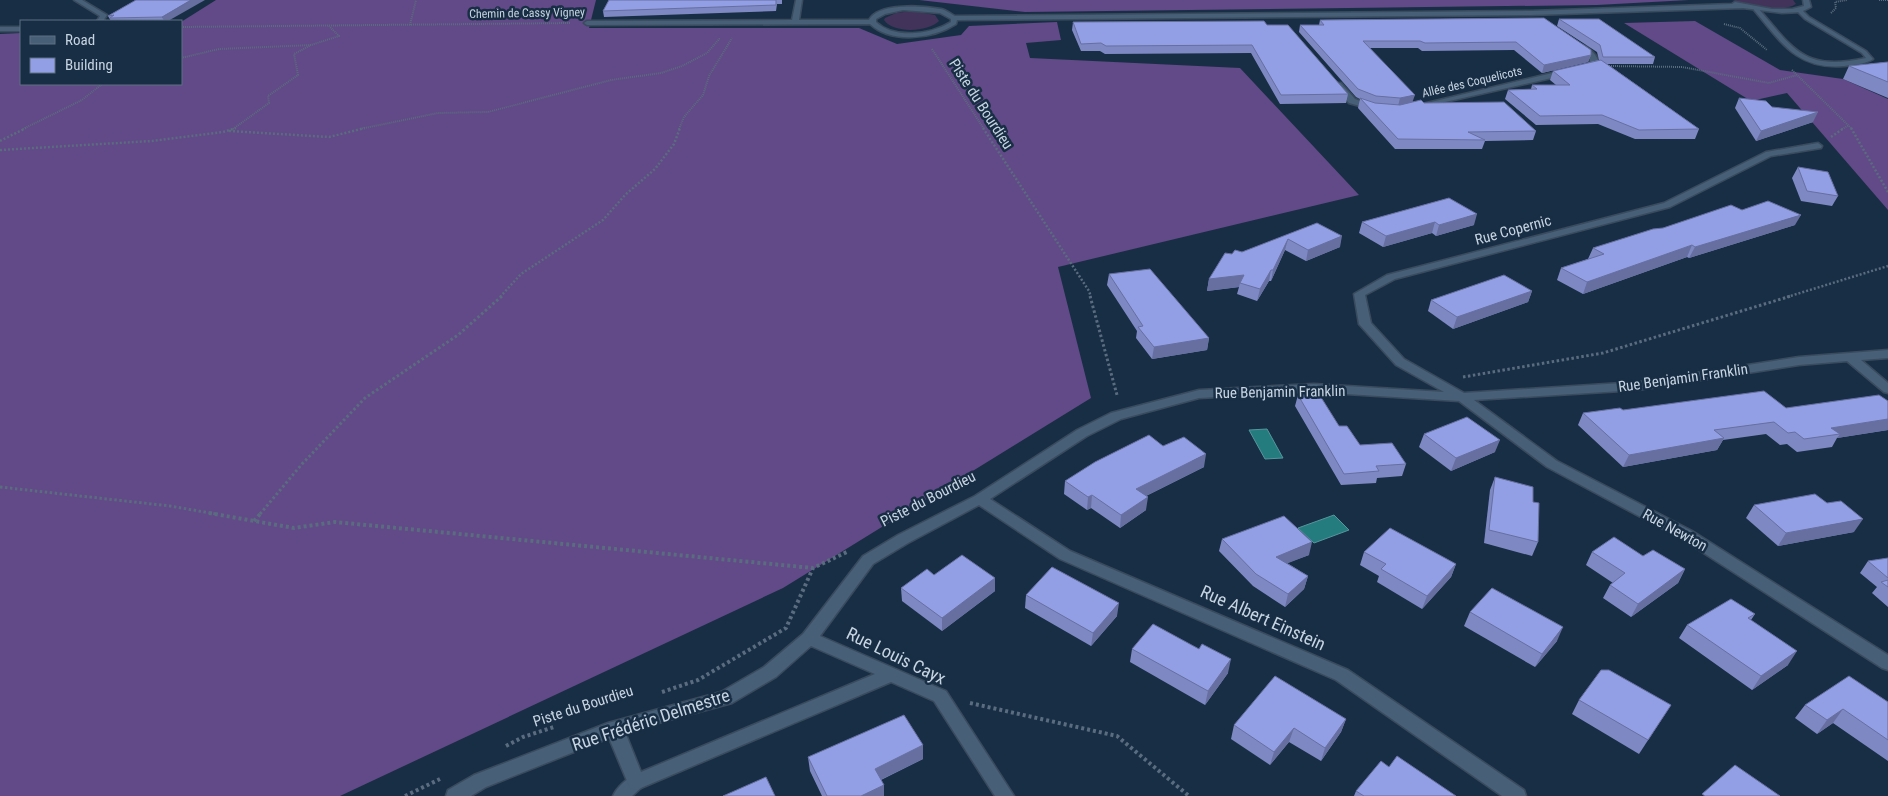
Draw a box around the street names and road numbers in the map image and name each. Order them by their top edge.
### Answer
street label: Chemin de Cassy Vigney [469,5,585,21]
street label: Piste du Bourdieu [945,55,1017,153]
street label: Allée des Coquelicots [1420,64,1524,100]
street label: Rue Copernic [1473,211,1553,249]
street label: Rue Benjamin Franklin [1617,360,1749,396]
street label: Rue Benjamin Franklin [1214,382,1346,402]
street label: Piste du Bourdieu [877,467,979,531]
street label: Rue Newton [1640,505,1710,555]
street label: Rue Albert Einstein [1197,581,1329,655]
street label: Rue Louis Cayx [843,623,949,689]
street label: Piste du Bourdieu [531,681,635,731]
street label: Rue Frédéric Delmestre [569,684,732,755]

